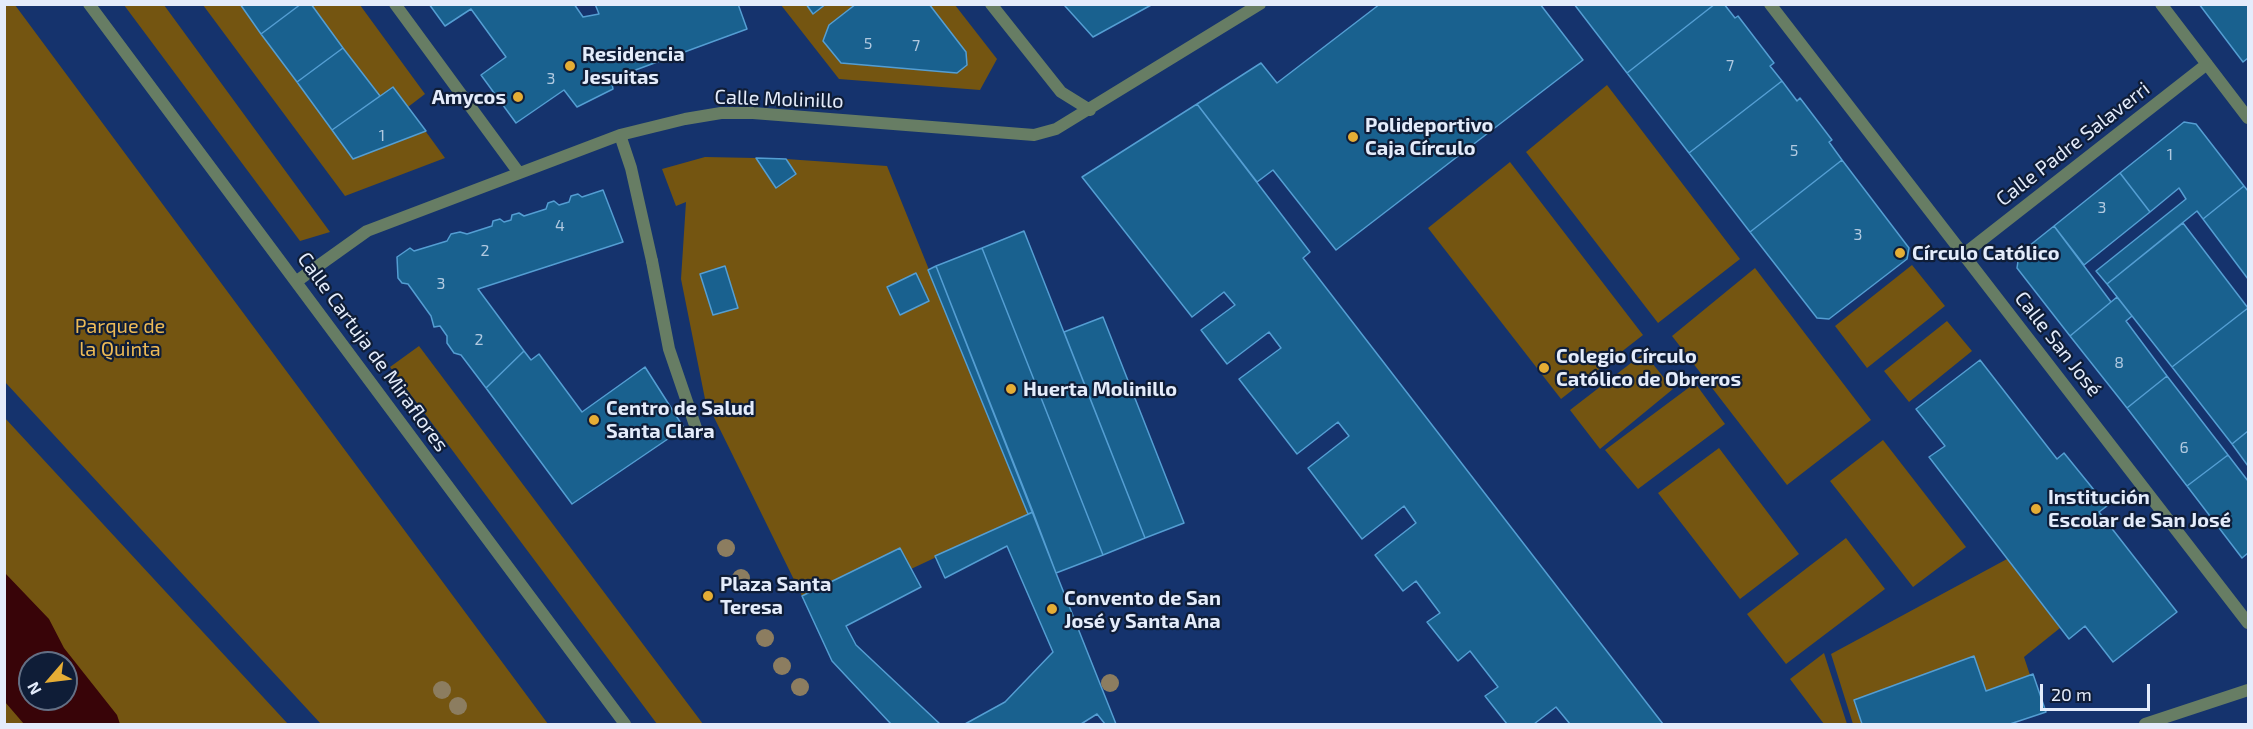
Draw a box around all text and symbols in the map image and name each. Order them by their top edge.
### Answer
house number: 5 [864,34,872,54]
house number: 7 [912,36,920,56]
place label: Residencia Jesuitas [582,42,685,89]
house number: 7 [1726,56,1734,76]
marker: Residencia Jesuitas [563,59,577,73]
house number: 3 [547,69,555,89]
street label: Calle Padre Salaverri [1992,77,2154,211]
place label: Amycos [432,85,506,109]
street label: Calle Molinillo [714,85,844,113]
marker: Amycos [511,90,525,104]
place label: Polideportivo Caja Círculo [1365,113,1493,160]
house number: 1 [379,126,385,146]
marker: Polideportivo Caja Círculo [1346,130,1360,144]
house number: 5 [1790,141,1798,161]
house number: 1 [2167,145,2173,165]
house number: 3 [2098,198,2106,218]
house number: 4 [555,216,565,236]
house number: 3 [1854,225,1862,245]
house number: 2 [481,241,489,261]
place label: Círculo Católico [1912,241,2059,265]
marker: Círculo Católico [1893,246,1907,260]
street label: Calle Cartuja de Miraflores [293,248,453,456]
house number: 3 [437,274,445,294]
street label: Calle San José [2010,287,2106,401]
park label: Parque de la Quinta [75,314,165,361]
house number: 2 [475,330,483,350]
place label: Colegio Círculo Católico de Obreros [1556,344,1741,391]
house number: 8 [2114,353,2124,373]
marker: Colegio Círculo Católico de Obreros [1537,361,1551,375]
place label: Huerta Molinillo [1023,377,1177,401]
marker: Huerta Molinillo [1004,382,1018,396]
place label: Centro de Salud Santa Clara [606,396,755,443]
marker: Centro de Salud Santa Clara [587,413,601,427]
house number: 6 [2179,438,2189,458]
place label: Institución Escolar de San José [2048,485,2231,532]
marker: Institución Escolar de San José [2029,502,2043,516]
place label: Plaza Santa Teresa [720,572,831,619]
place label: Convento de San José y Santa Ana [1064,586,1221,633]
marker: Plaza Santa Teresa [701,589,715,603]
marker: Convento de San José y Santa Ana [1045,602,1059,616]
north arrow [18,651,78,711]
scale bar [2043,672,2152,710]
text: N [22,679,45,698]
text: 20 m [2051,683,2092,705]

